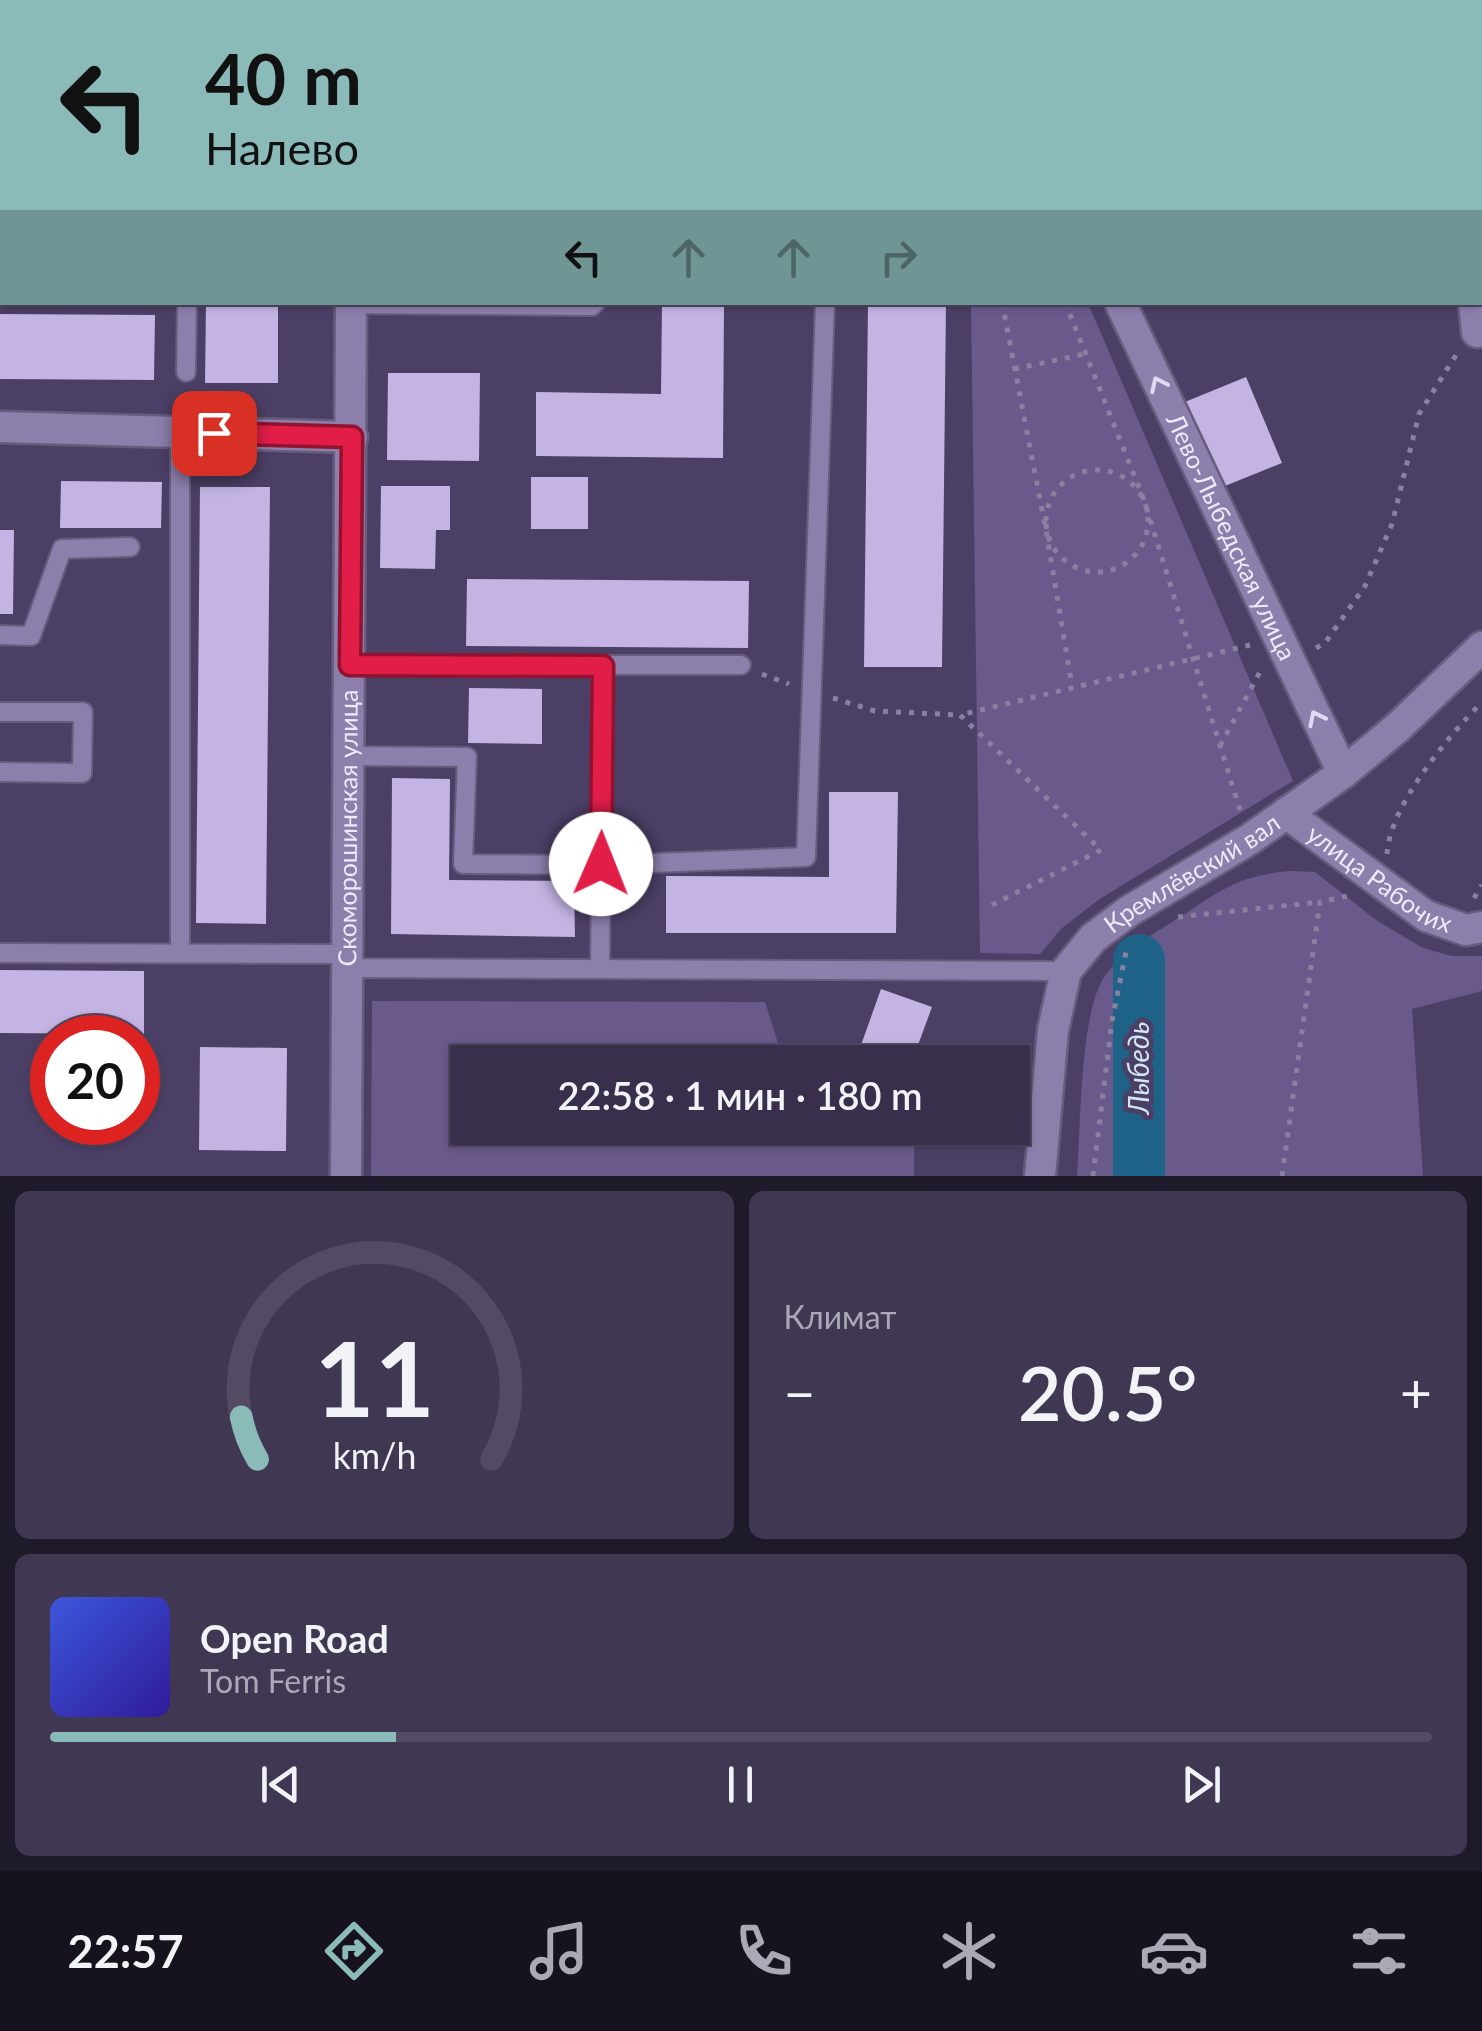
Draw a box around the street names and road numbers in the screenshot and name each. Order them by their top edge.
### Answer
street label: Лево-Лыбедская улица [1161,407,1303,665]
street label: Скоморошинская улица [331,690,363,966]
street label: Кремлёвский вал [1098,807,1285,939]
street label: улица Рабочих [1302,818,1457,938]

